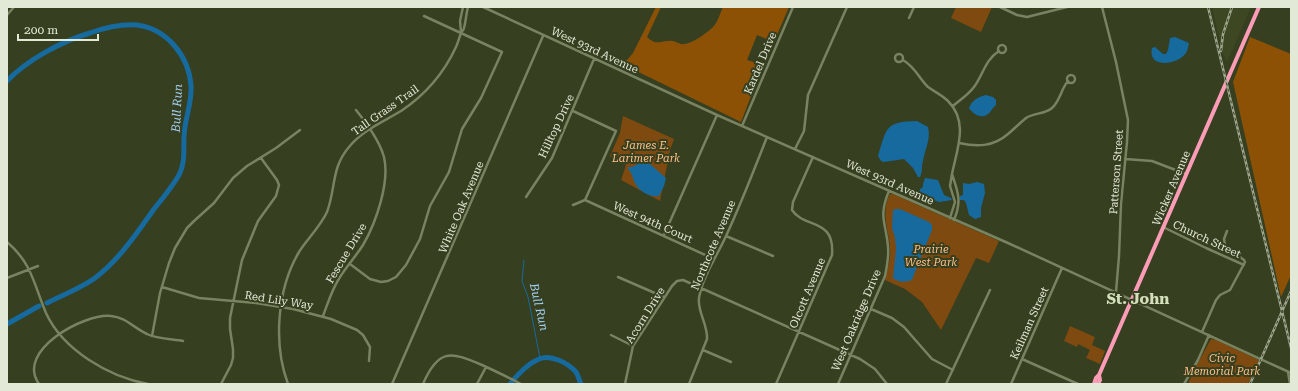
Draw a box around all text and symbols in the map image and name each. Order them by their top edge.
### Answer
scale bar [18,16,98,42]
text: 200 m [24,23,58,37]
street label: West 93rd Avenue [549,25,641,76]
street label: Kardel Drive [742,30,779,96]
street label: Tall Grass Trail [349,82,422,138]
water label: Bull Run [169,83,185,134]
street label: Hilltop Drive [536,92,577,160]
street label: Patterson Street [1107,129,1126,215]
park label: James E. Larimer Park [611,139,680,165]
street label: Wicker Avenue [1150,149,1193,228]
street label: West 93rd Avenue [844,157,936,208]
street label: White Oak Avenue [436,159,487,255]
street label: Northcote Avenue [689,198,738,292]
street label: West 94th Court [611,199,695,246]
street label: Church Street [1171,218,1243,261]
street label: Fescue Drive [323,221,369,286]
park label: Prairie West Park [905,243,957,269]
street label: Olcott Avenue [787,256,828,331]
street label: West Oakridge Drive [829,267,884,373]
water label: Bull Run [527,281,551,332]
street label: Acorn Drive [623,285,668,346]
street label: Keilman Street [1008,285,1051,362]
street label: Red Lily Way [244,289,315,312]
district label: St. John [1107,290,1169,308]
park label: Civic Memorial Park [1183,352,1260,378]

